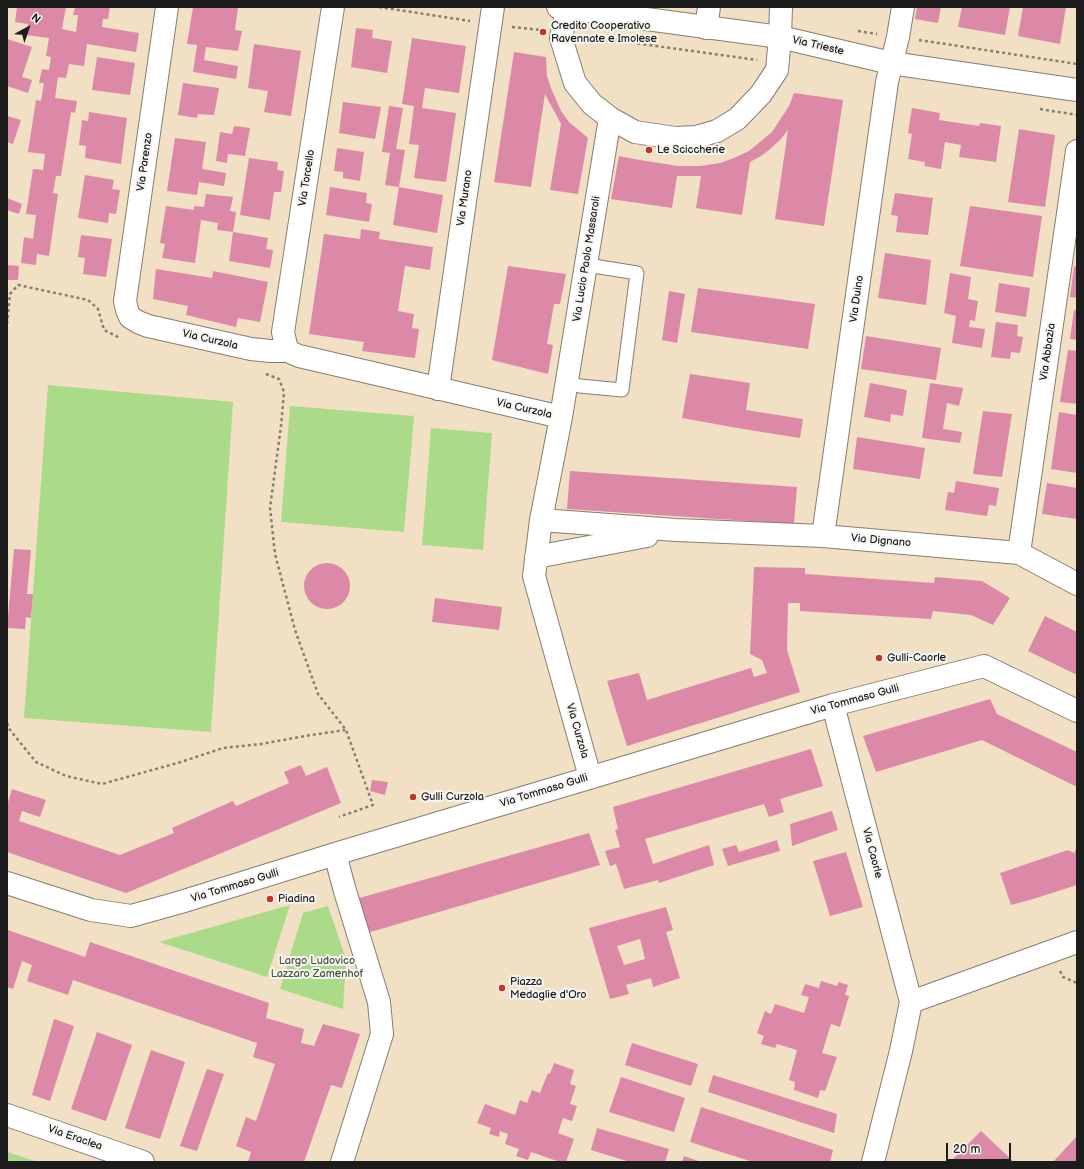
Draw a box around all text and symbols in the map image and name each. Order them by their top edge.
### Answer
north arrow [8,8,48,48]
text: N [29,11,43,26]
place label: Credito Cooperativo Ravennate e Imolese [551,19,657,45]
marker: Credito Cooperativo Ravennate e Imolese [538,27,548,37]
street label: Via Trieste [791,34,845,58]
street label: Via Parenzo [134,132,156,192]
place label: Le Sciccherie [657,143,725,157]
marker: Le Sciccherie [644,145,654,155]
street label: Via Torcello [296,149,318,207]
street label: Via Murano [455,169,475,227]
street label: Via Lucio Paolo Massaroli [571,195,603,323]
street label: Via Duino [847,274,867,324]
street label: Via Abbazia [1037,322,1059,382]
street label: Via Curzola [181,327,239,353]
street label: Via Curzola [495,396,553,422]
street label: Via Dignano [850,532,912,550]
place label: Gulli-Caorle [887,651,946,665]
marker: Gulli-Caorle [874,653,884,663]
street label: Via Tommaso Gulli [809,682,901,718]
street label: Via Curzola [563,702,591,760]
street label: Via Tommaso Gulli [498,771,590,811]
place label: Gulli Curzola [421,790,484,804]
marker: Gulli Curzola [408,792,418,802]
street label: Via Caorle [859,826,885,880]
street label: Via Tommaso Gulli [189,866,281,906]
place label: Piadina [278,892,315,906]
marker: Piadina [265,894,275,904]
park label: Largo Ludovico Lazzaro Zamenhof [271,954,363,980]
place label: Piazza Medaglie d'Oro [510,975,587,1001]
marker: Piazza Medaglie d'Oro [497,983,507,993]
street label: Via Eraclea [46,1123,104,1153]
scale bar [948,1135,1013,1161]
text: 20 m [953,1142,980,1157]

